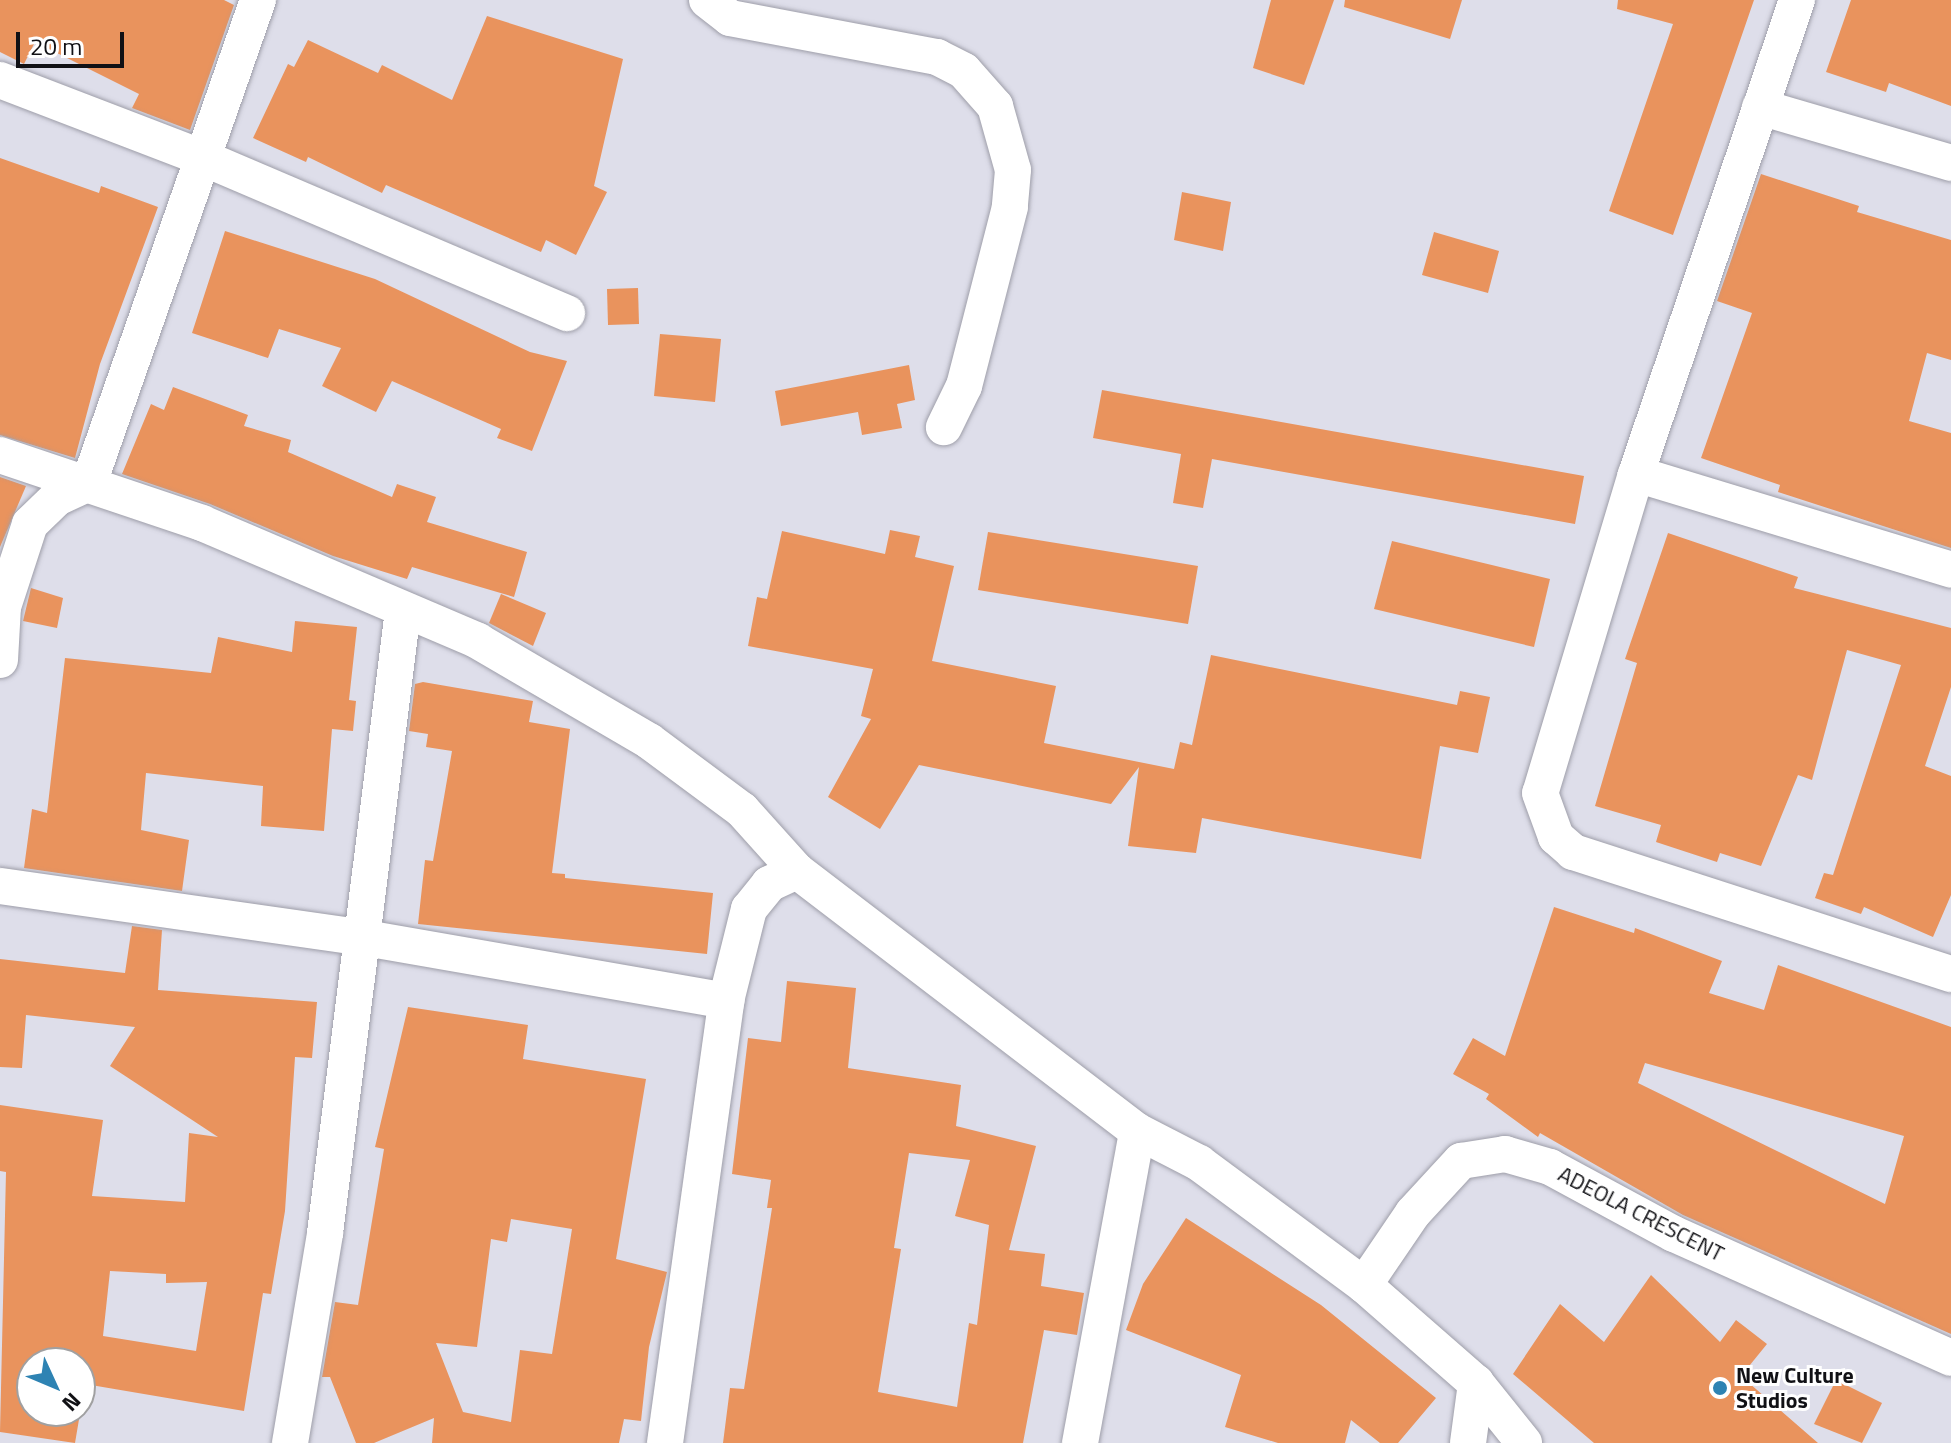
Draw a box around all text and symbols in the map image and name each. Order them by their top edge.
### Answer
scale bar [20,16,128,66]
text: 20 m [30,28,82,64]
street label: ADEOLA CRESCENT [1554,1161,1728,1267]
north arrow [16,1347,96,1427]
place label: New Culture Studios [1736,1362,1854,1414]
marker: New Culture Studios [1711,1379,1729,1397]
text: N [54,1385,89,1420]

